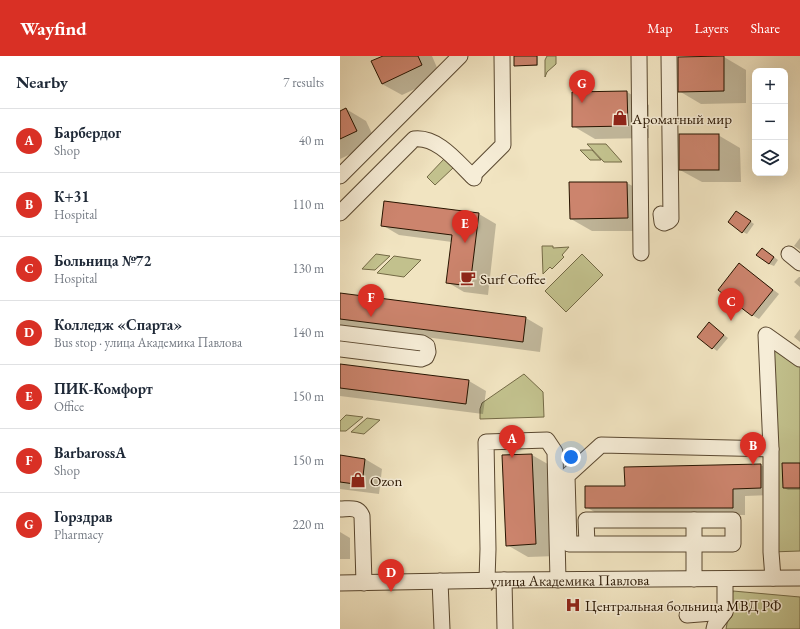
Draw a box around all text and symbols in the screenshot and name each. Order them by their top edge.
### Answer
text: Wayfind [20,16,87,41]
text: Map [647,19,672,37]
text: Layers [694,19,729,37]
text: Share [751,19,780,37]
map controls [752,68,788,176]
button: + [752,68,788,104]
pin: G [569,70,595,103]
text: Nearby [16,71,68,93]
text: 7 results [283,74,324,91]
button: − [752,104,788,140]
shop icon: Ароматный мир [611,109,629,127]
place label: Ароматный мир [631,109,732,128]
text: Барбердог [54,123,121,142]
text: A [24,132,34,149]
text: 40 m [299,132,324,149]
button: layers [752,140,788,176]
text: Shop [54,142,80,159]
text: К+31 [54,187,89,206]
text: B [25,196,33,213]
text: 110 m [293,196,324,213]
text: Hospital [54,206,98,223]
pin: E [452,210,478,243]
text: Больница №72 [54,251,151,270]
text: C [24,260,34,277]
text: 130 m [293,260,324,277]
cafe icon: Surf Coffee [459,269,477,287]
place label: Surf Coffee [480,269,546,288]
text: Hospital [54,270,98,287]
pin: F [358,284,384,317]
pin: C [718,288,744,321]
text: Колледж «Спарта» [54,315,182,334]
text: D [24,324,34,341]
text: 140 m [293,324,324,341]
text: Bus stop · улица Академика Павлова [54,334,242,351]
text: ПИК-Комфорт [54,379,153,398]
text: E [25,388,33,405]
text: 150 m [293,388,324,405]
text: Office [54,398,84,415]
pin: A [499,425,525,458]
pin: B [740,432,766,465]
text: BarbarossA [54,443,126,462]
your location [561,447,581,467]
text: F [25,452,33,469]
text: 150 m [293,452,324,469]
text: Shop [54,462,80,479]
shop icon: Ozon [349,471,367,489]
place label: Ozon [370,471,403,490]
text: Горздрав [54,507,113,526]
text: G [24,516,34,533]
text: 220 m [293,516,324,533]
text: Pharmacy [54,526,103,543]
pin: D [378,559,404,592]
street label: улица Академика Павлова [490,570,650,590]
hospital icon: Центральная больница МВД РФ [564,596,582,614]
place label: Центральная больница МВД РФ [585,596,782,615]

